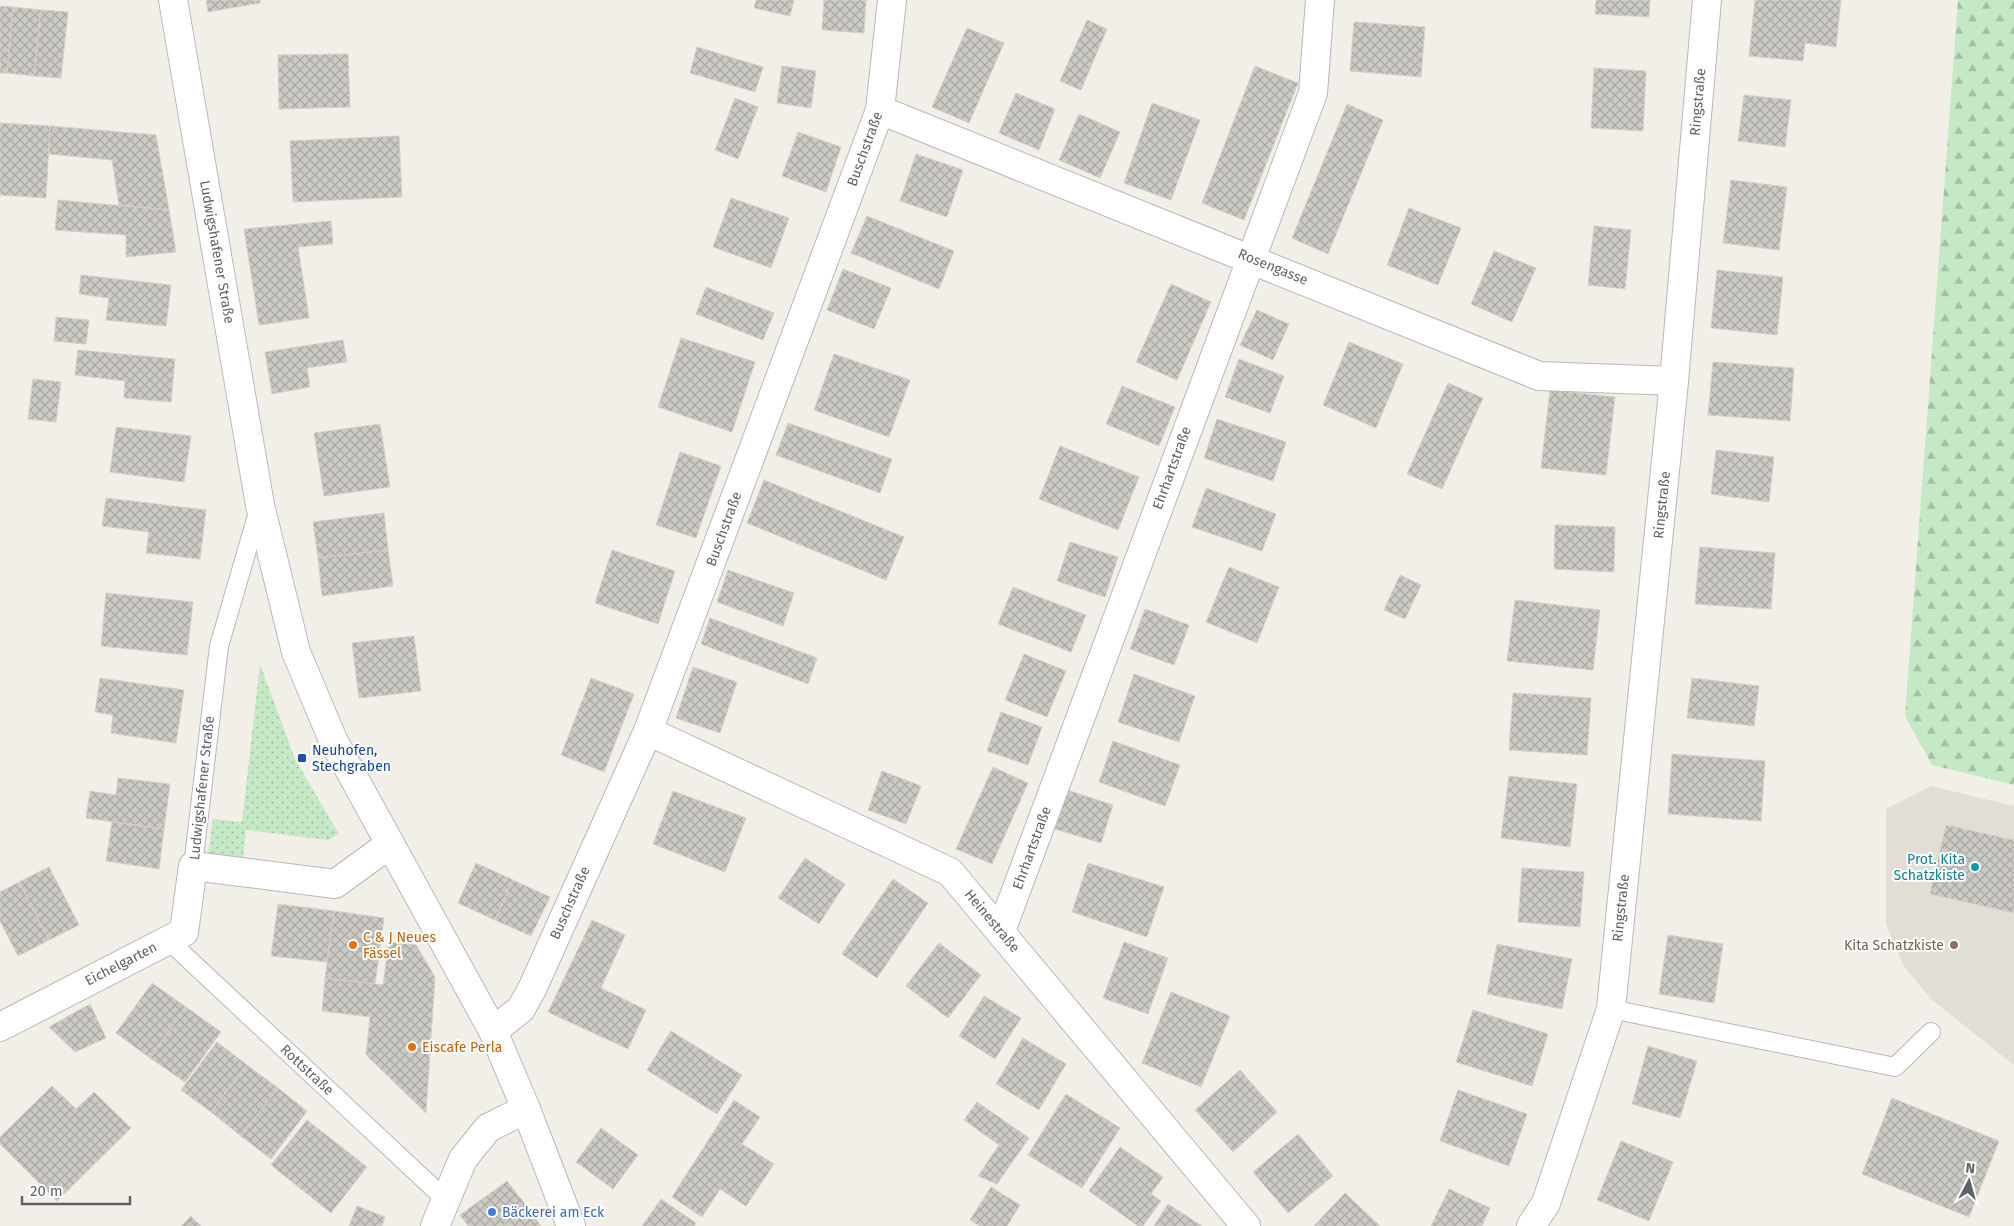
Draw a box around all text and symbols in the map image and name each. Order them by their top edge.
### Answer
street label: Ringstraße [1687,67,1709,137]
street label: Buschstraße [844,109,886,189]
street label: Ludwigshafener Straße [196,179,238,325]
street label: Rosengasse [1236,245,1310,289]
street label: Ehrhartstraße [1149,424,1195,512]
street label: Ringstraße [1650,470,1674,540]
street label: Buschstraße [703,489,745,569]
street label: Ludwigshafener Straße [186,715,218,861]
place label: Neuhofen, Stechgraben [312,742,391,775]
marker: Neuhofen, Stechgraben [296,752,308,764]
street label: Ehrhartstraße [1009,804,1055,892]
place label: Prot. Kita Schatzkiste [1894,851,1965,884]
marker: Prot. Kita Schatzkiste [1969,861,1981,873]
street label: Buschstraße [546,864,594,942]
street label: Ringstraße [1609,873,1633,943]
street label: Heinestraße [961,886,1023,956]
place label: C & J Neues Fässel [363,929,436,962]
place label: Kita Schatzkiste [1844,937,1944,954]
street label: Eichelgarten [82,939,160,989]
marker: C & J Neues Fässel [347,939,359,951]
marker: Kita Schatzkiste [1948,939,1960,951]
place label: Eiscafe Perla [422,1039,502,1056]
street label: Rottstraße [277,1041,337,1099]
marker: Eiscafe Perla [406,1041,418,1053]
north arrow [1944,1156,1994,1206]
text: N [1965,1160,1976,1178]
scale bar [22,1174,130,1206]
text: 20 m [30,1182,63,1200]
place label: Bäckerei am Eck [502,1204,605,1221]
marker: Bäckerei am Eck [486,1206,498,1218]

